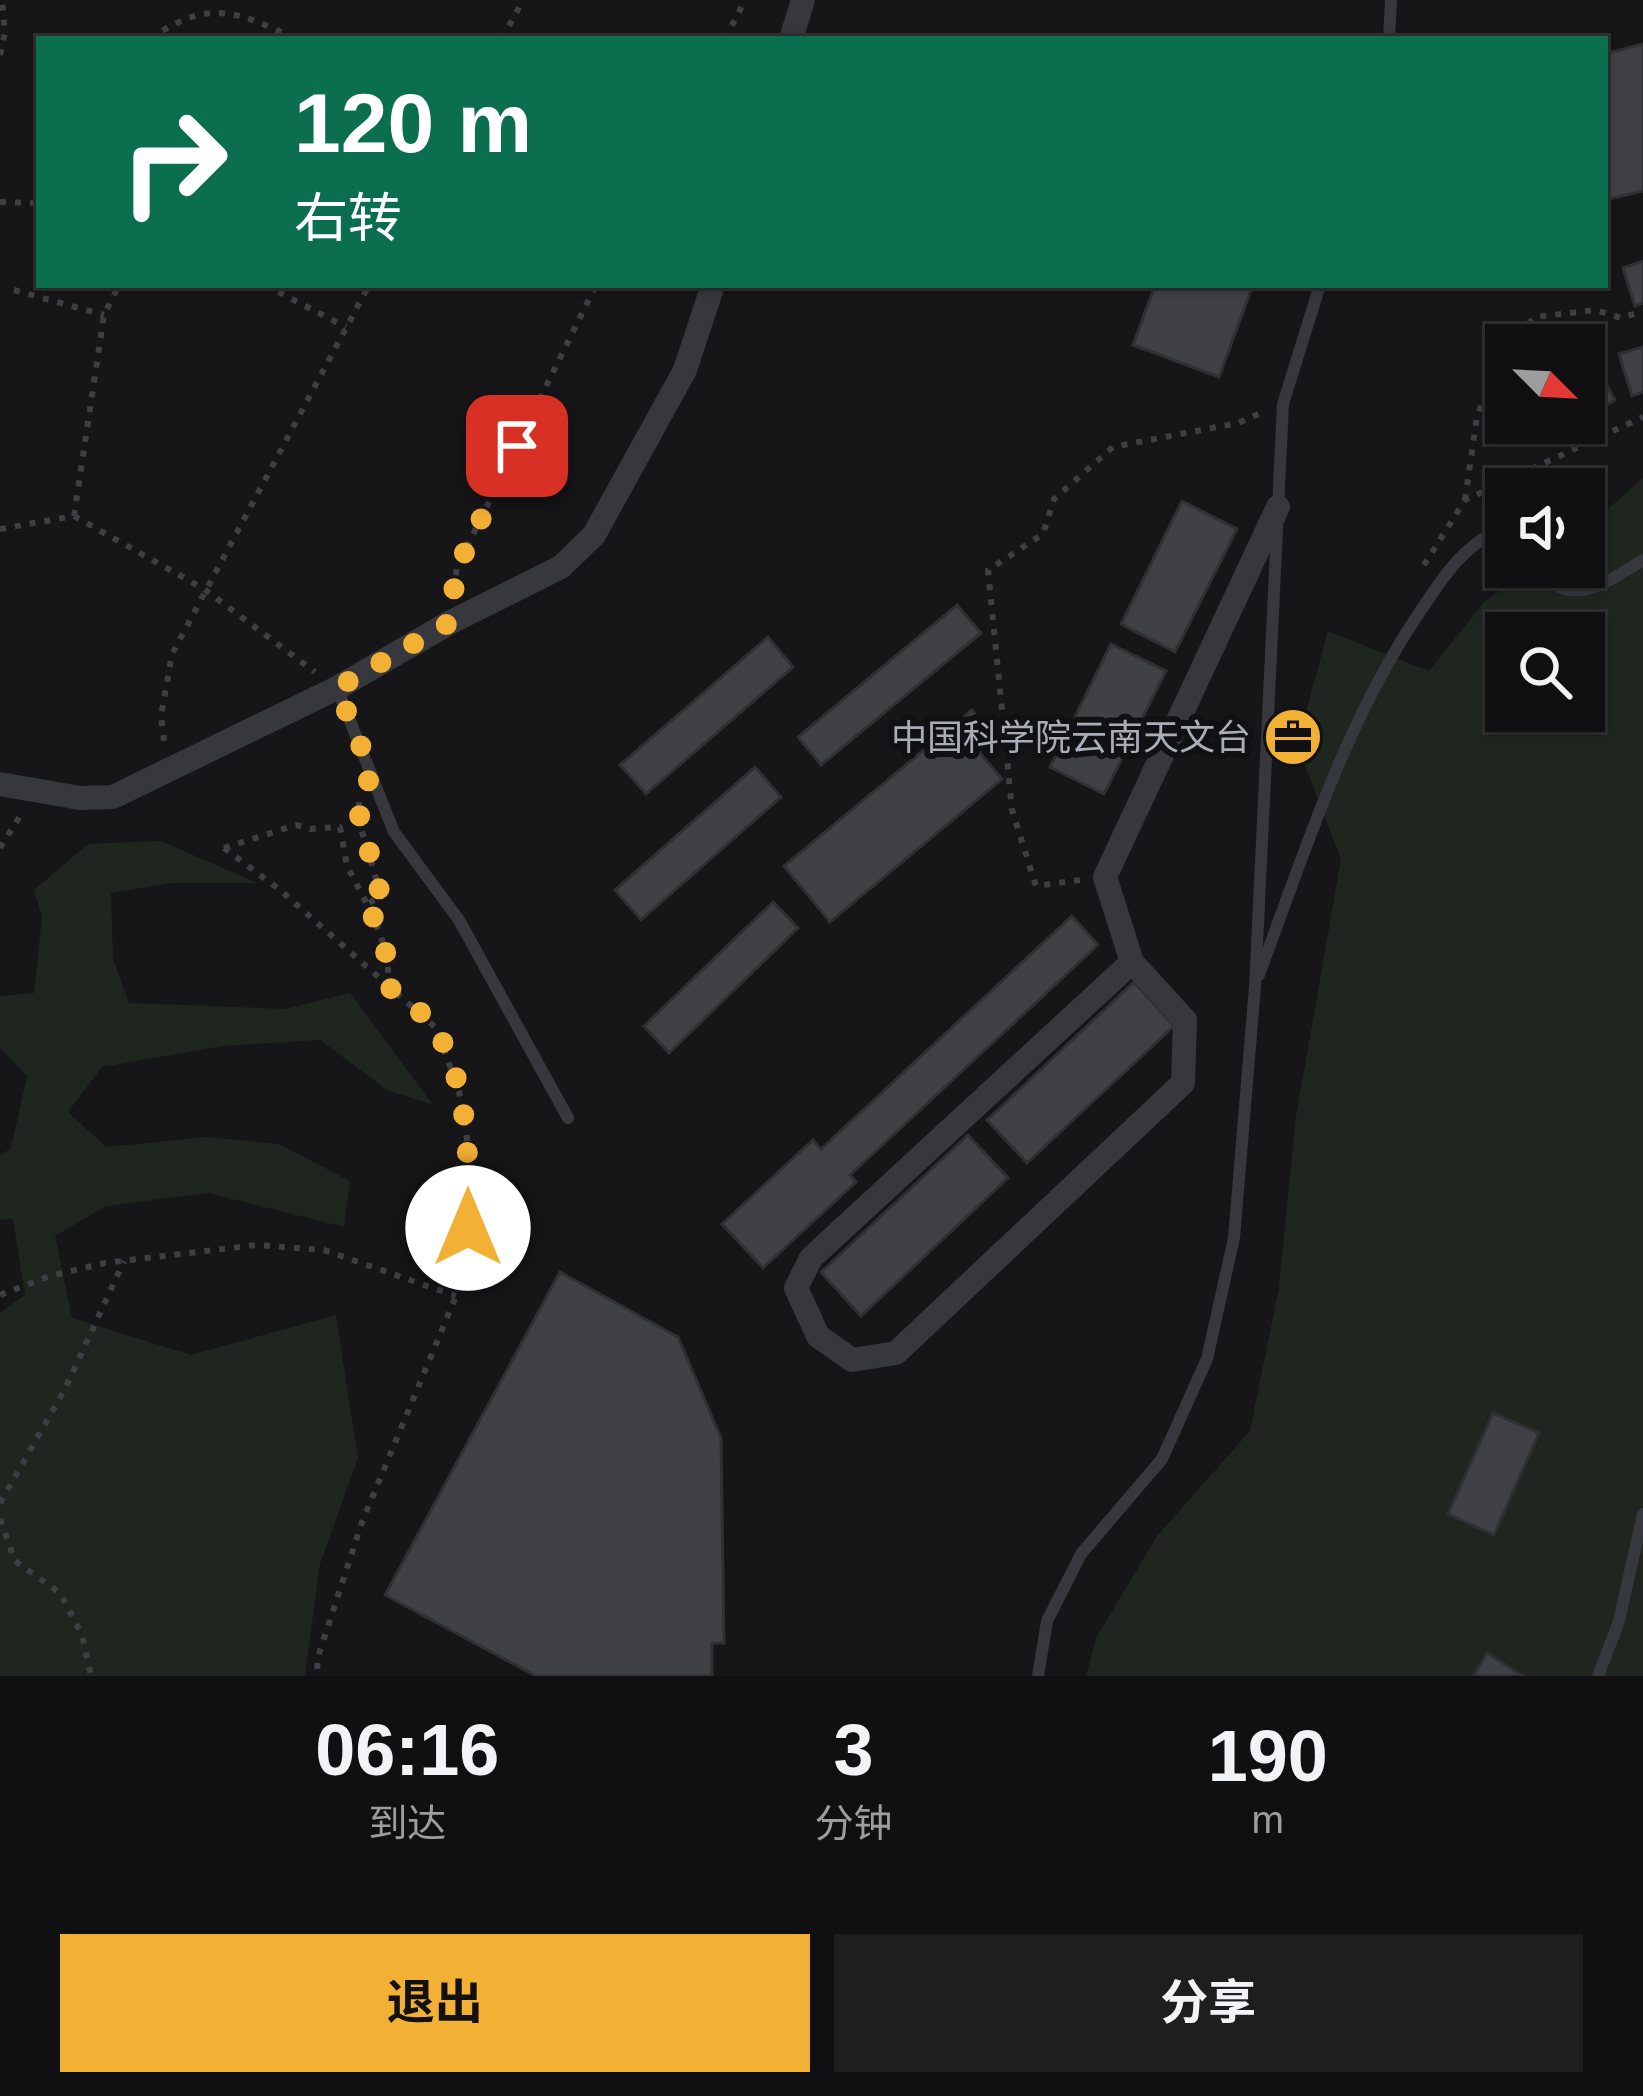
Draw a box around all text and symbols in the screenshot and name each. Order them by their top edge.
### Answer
text: 120 m [294,76,532,170]
icon: right [96,84,252,240]
text: 右转 [294,188,402,248]
north arrow [1485,324,1605,444]
map controls [1485,324,1605,732]
pin [466,395,568,497]
icon: arrive [484,413,550,479]
button: sound [1485,468,1605,588]
button: search [1485,612,1605,732]
office icon: 中国科学院云南天文台 [1262,706,1324,768]
place label: 中国科学院云南天文台 [891,717,1251,758]
position arrow [405,1165,531,1291]
text: 06:16 [315,1710,499,1790]
text: 3 [833,1710,874,1790]
text: 190 [1208,1716,1328,1796]
text: m [1252,1798,1284,1841]
text: 到达 [368,1802,446,1845]
text: 分钟 [815,1802,893,1845]
button: 退出 [60,1934,810,2072]
button: 分享 [834,1934,1583,2072]

